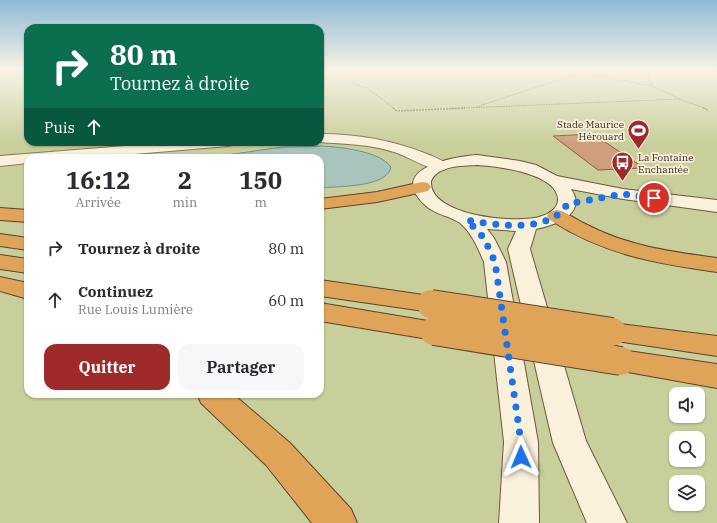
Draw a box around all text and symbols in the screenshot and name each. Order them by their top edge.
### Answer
text: 80 m [110,36,177,73]
icon: right [44,40,96,92]
text: Tournez à droite [110,72,249,95]
icon: ahead [83,116,105,138]
sports icon: Stade Maurice Hérouard [626,117,652,150]
text: Puis [44,118,75,137]
place label: Stade Maurice Hérouard [557,118,624,143]
bus stop icon: La Fontaine Enchantée [609,150,635,183]
place label: La Fontaine Enchantée [638,151,694,176]
text: 16:12 [66,164,131,196]
text: 2 [178,164,192,196]
text: 150 [239,164,282,196]
pin [637,181,671,215]
icon: arrive [643,187,665,209]
text: Arrivée [76,194,121,211]
text: min [172,194,197,211]
text: m [254,194,267,211]
icon: right [44,237,66,259]
text: Tournez à droite [78,239,200,258]
text: 80 m [268,239,304,258]
text: Continuez [78,282,153,301]
icon: ahead [44,289,66,311]
text: 60 m [268,291,304,310]
text: Rue Louis Lumière [78,301,193,318]
button: Quitter [44,344,170,390]
button: Partager [178,344,304,390]
map controls [669,387,705,511]
button: sound [669,387,705,423]
button: search [669,431,705,467]
position arrow [500,436,542,478]
button: layers [669,475,705,511]

